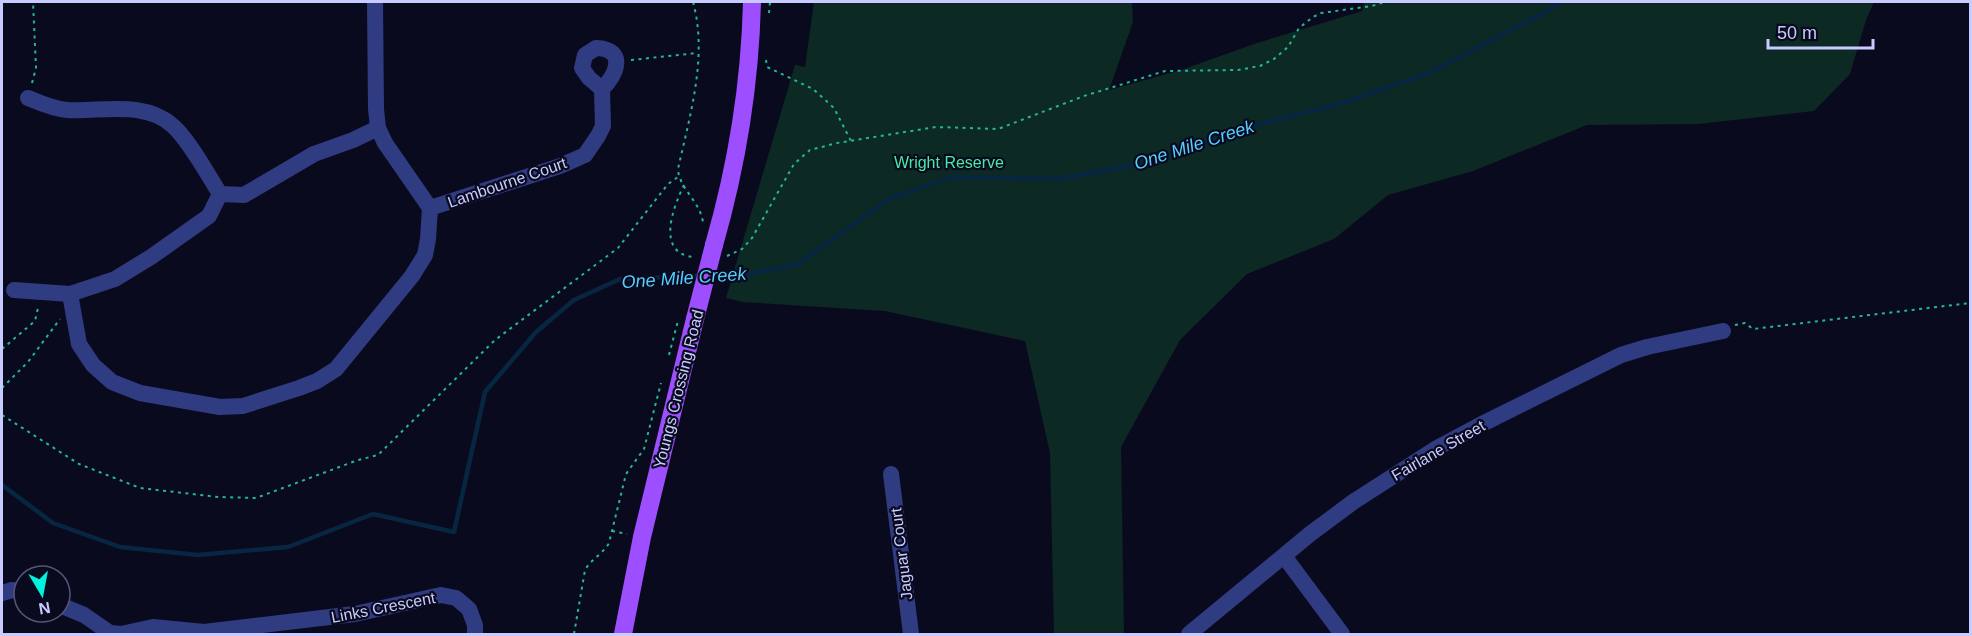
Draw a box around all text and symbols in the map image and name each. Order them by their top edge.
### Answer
scale bar [1768,12,1873,50]
text: 50 m [1777,23,1817,43]
water label: One Mile Creek [1131,116,1257,174]
street label: Lambourne Court [446,154,569,211]
park label: Wright Reserve [894,154,1004,171]
water label: One Mile Creek [621,264,748,292]
street label: Youngs Crossing Road [651,308,706,470]
street label: Fairlane Street [1389,417,1488,484]
street label: Jaguar Court [887,506,916,601]
north arrow [12,564,72,624]
street label: Links Crescent [330,589,437,626]
text: N [37,599,52,618]

